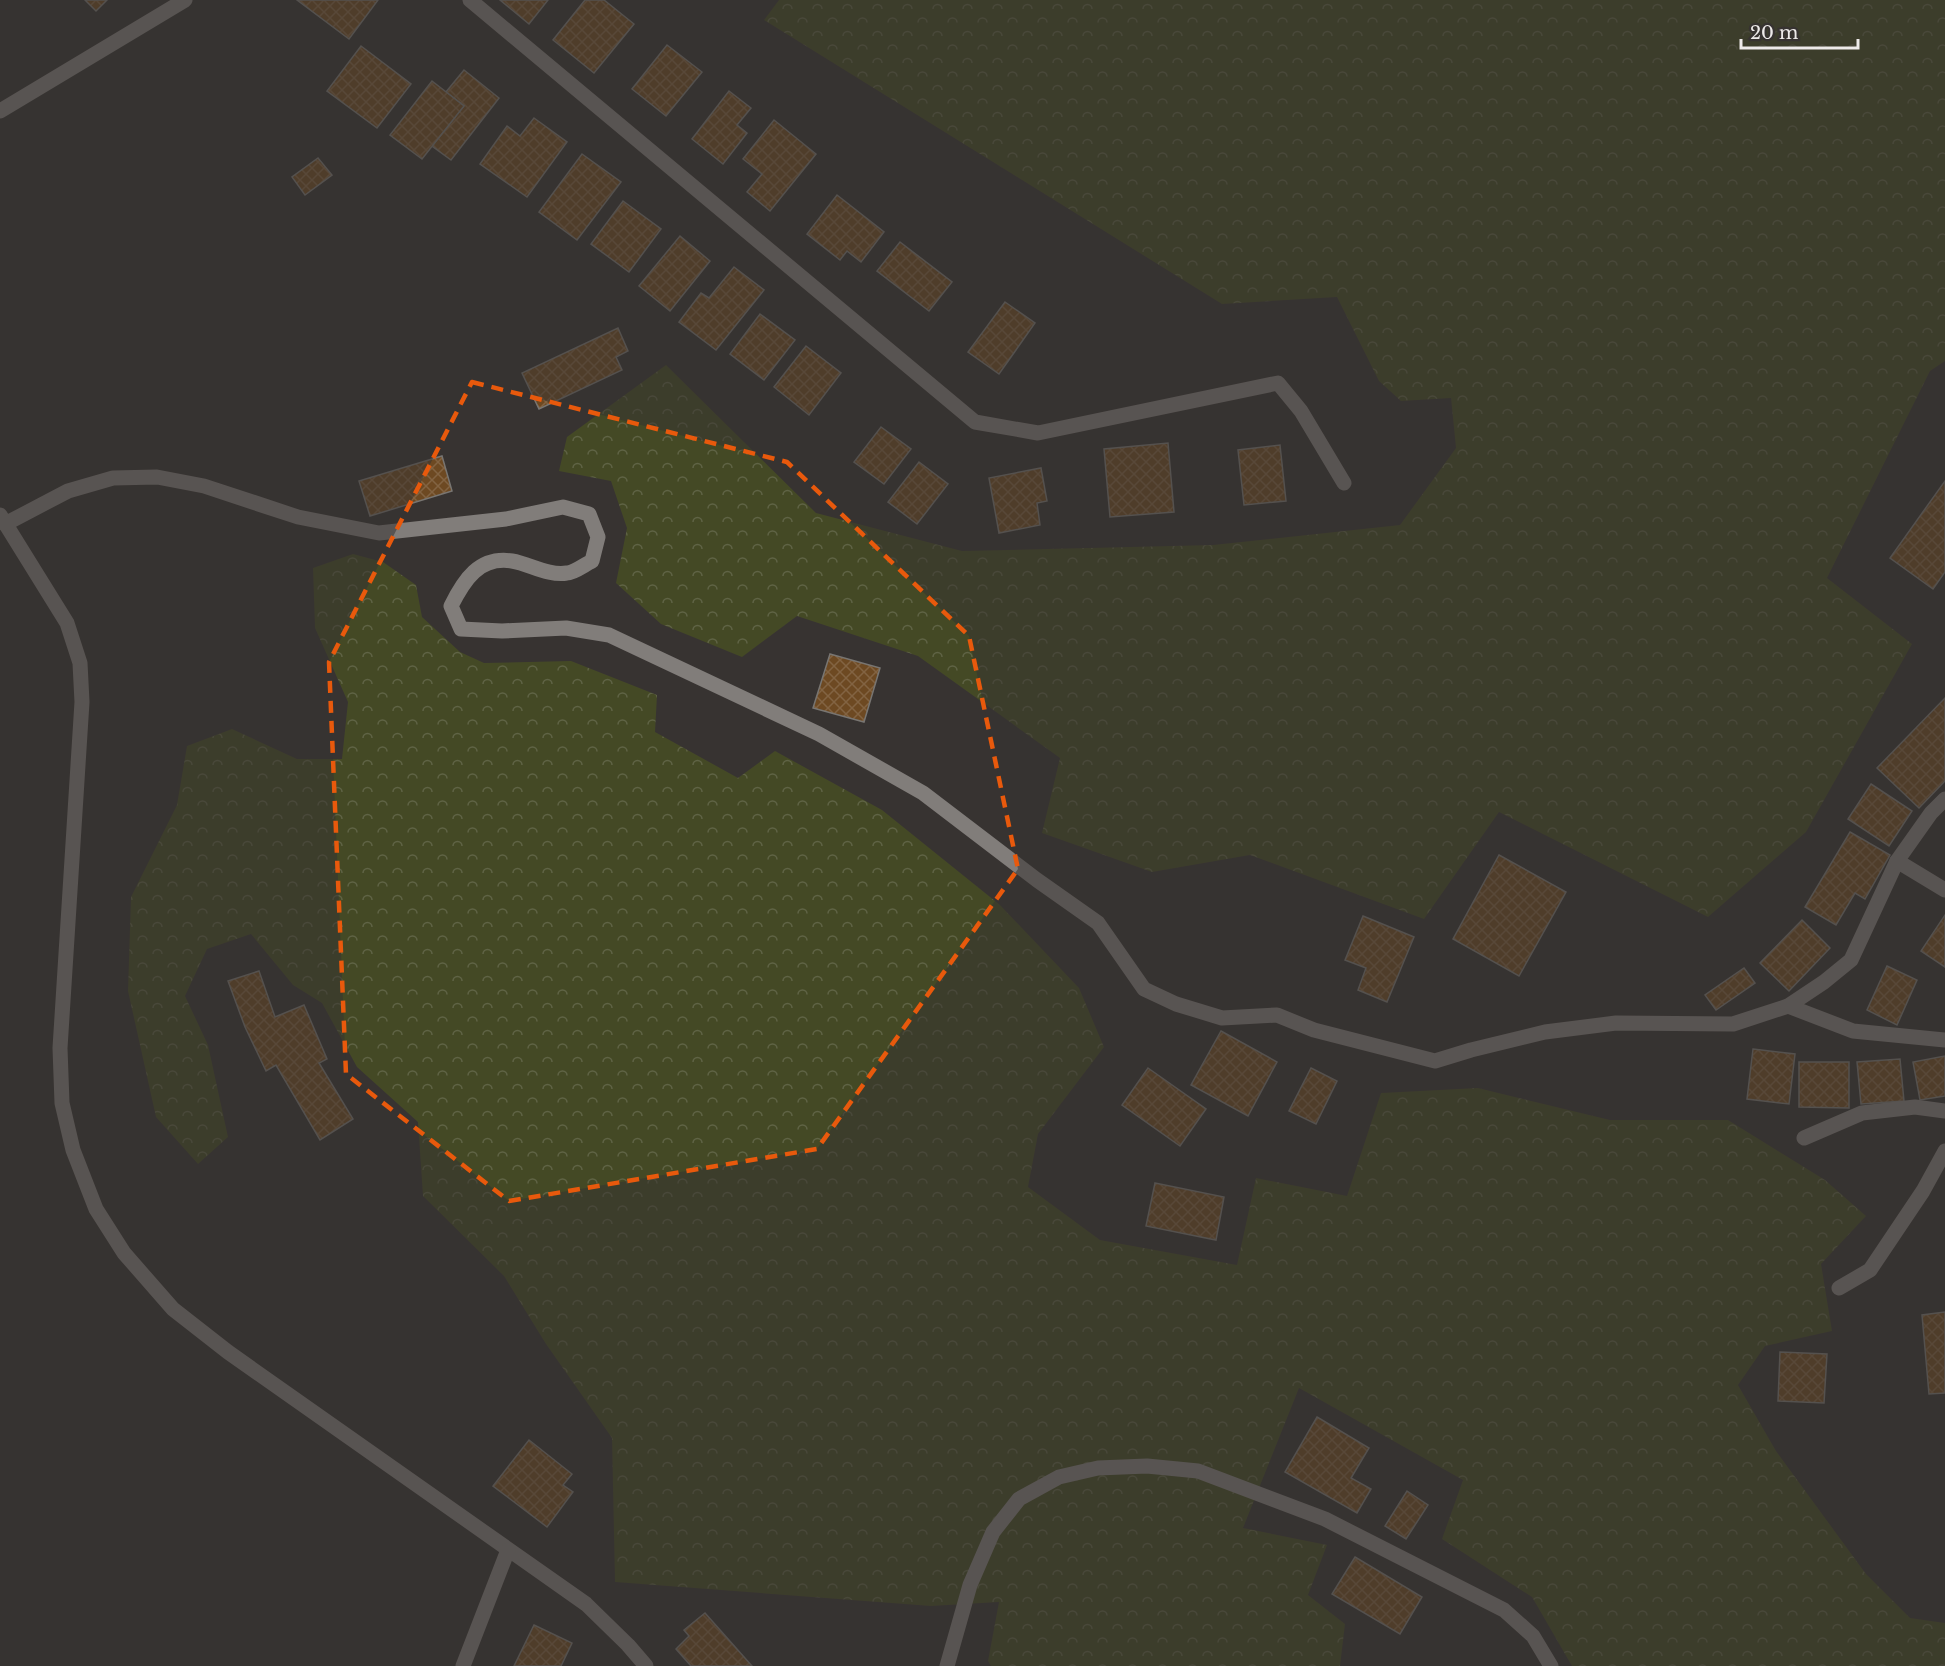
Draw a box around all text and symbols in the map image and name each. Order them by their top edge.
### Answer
scale bar [1741,12,1858,50]
text: 20 m [1750,22,1798,44]

